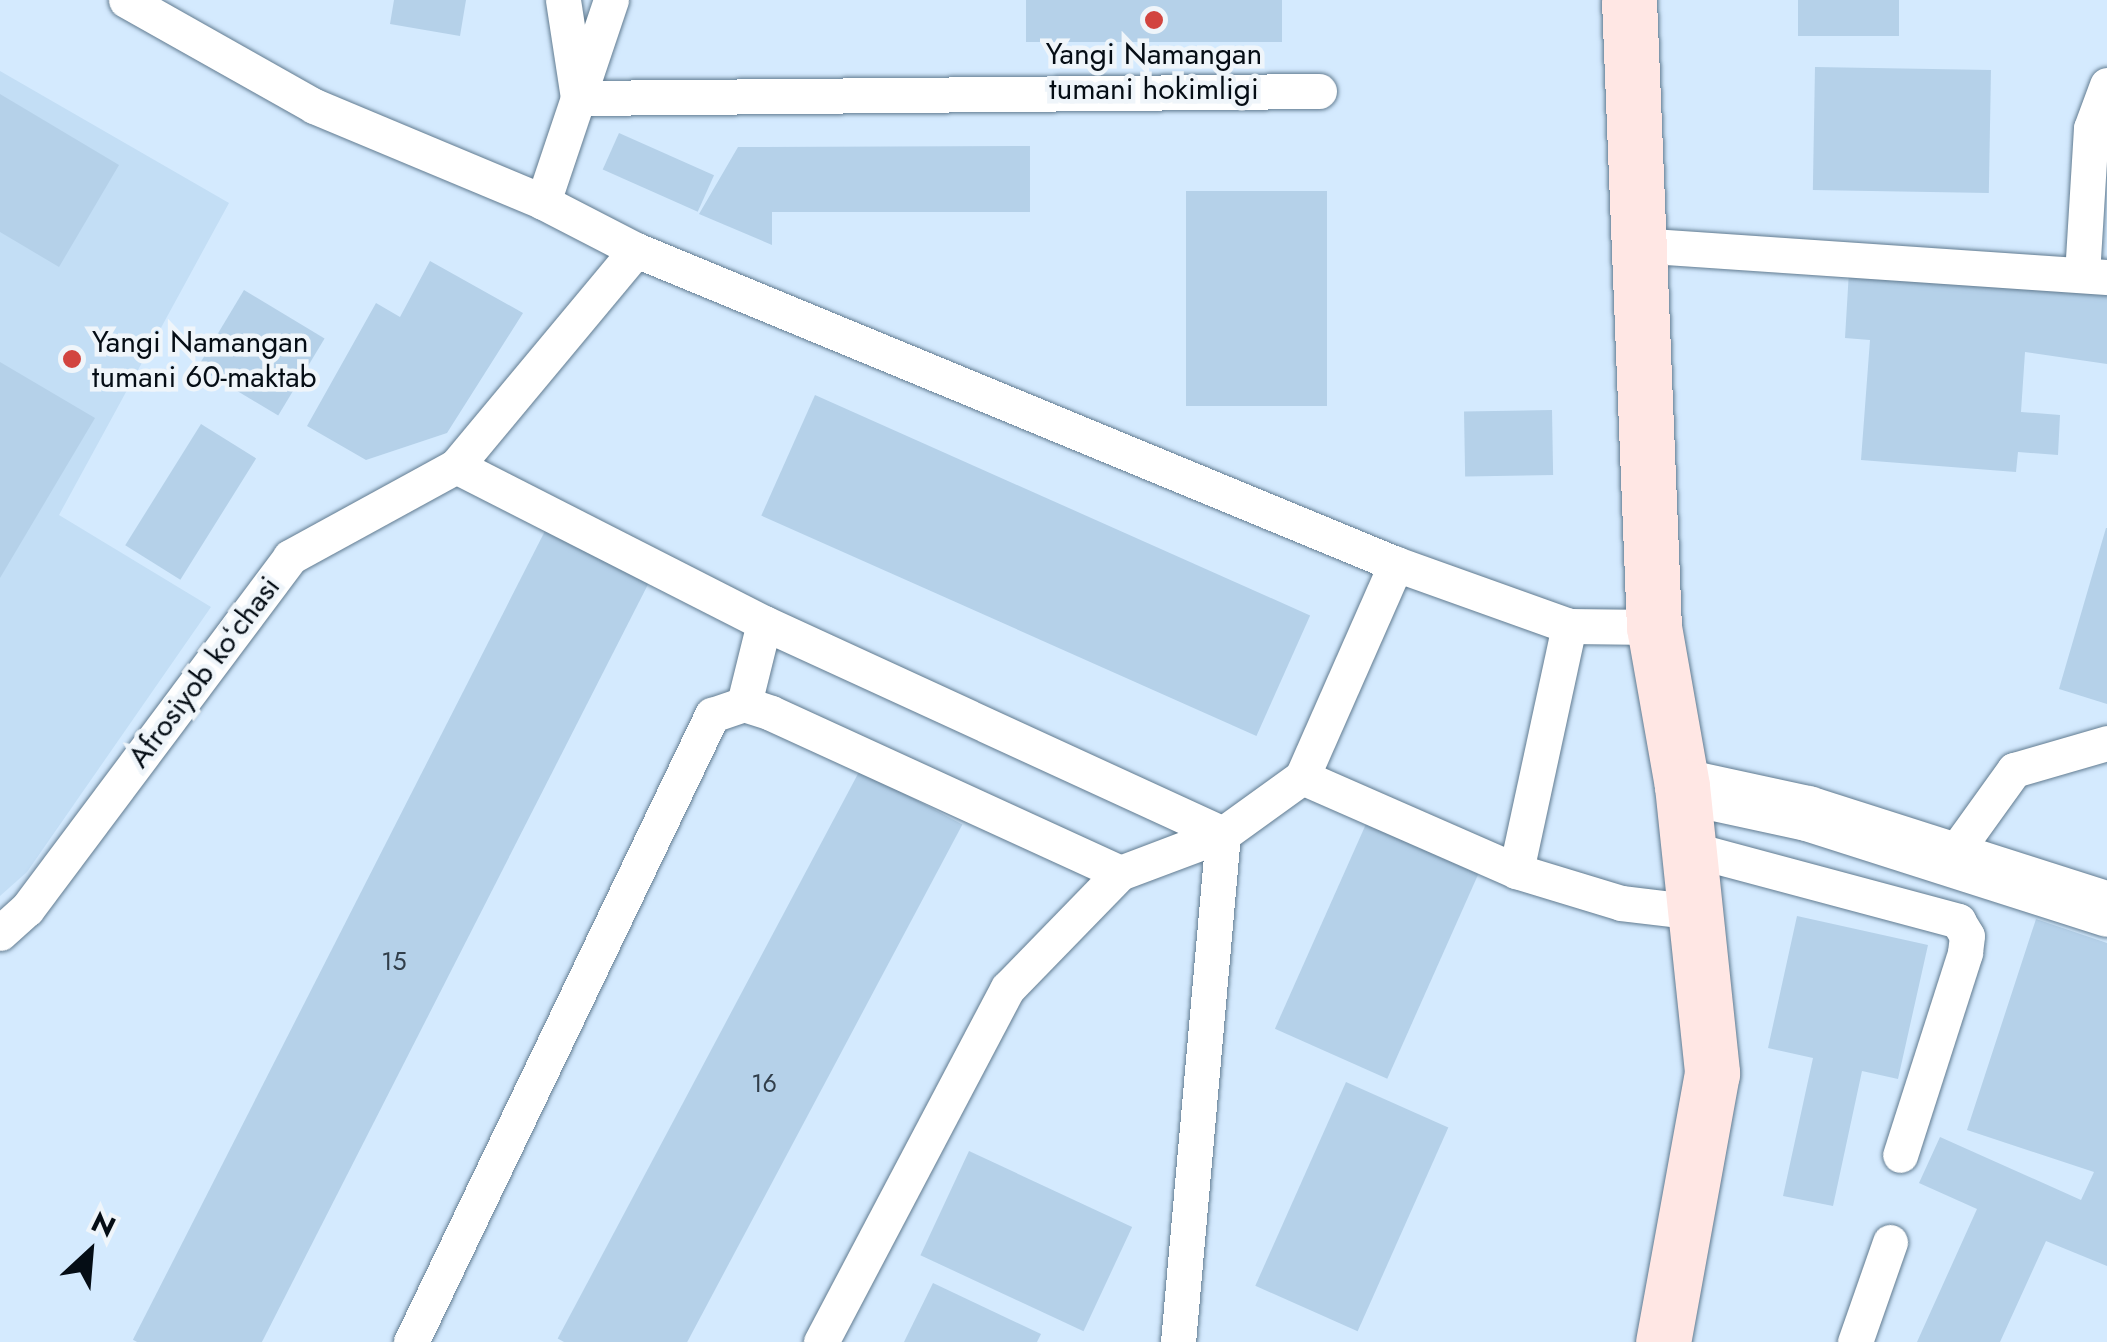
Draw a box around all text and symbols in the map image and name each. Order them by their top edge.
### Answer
marker: Yangi Namangan tumani hokimligi [1143,9,1165,31]
place label: Yangi Namangan tumani hokimligi [1046,36,1262,106]
place label: Yangi Namangan tumani 60-maktab [92,324,317,394]
marker: Yangi Namangan tumani 60-maktab [61,348,83,370]
street label: Afrosiyob koʻchasi [120,569,288,775]
house number: 15 [381,946,407,976]
house number: 16 [751,1068,777,1098]
text: N [84,1201,122,1248]
north arrow [40,1202,140,1302]

